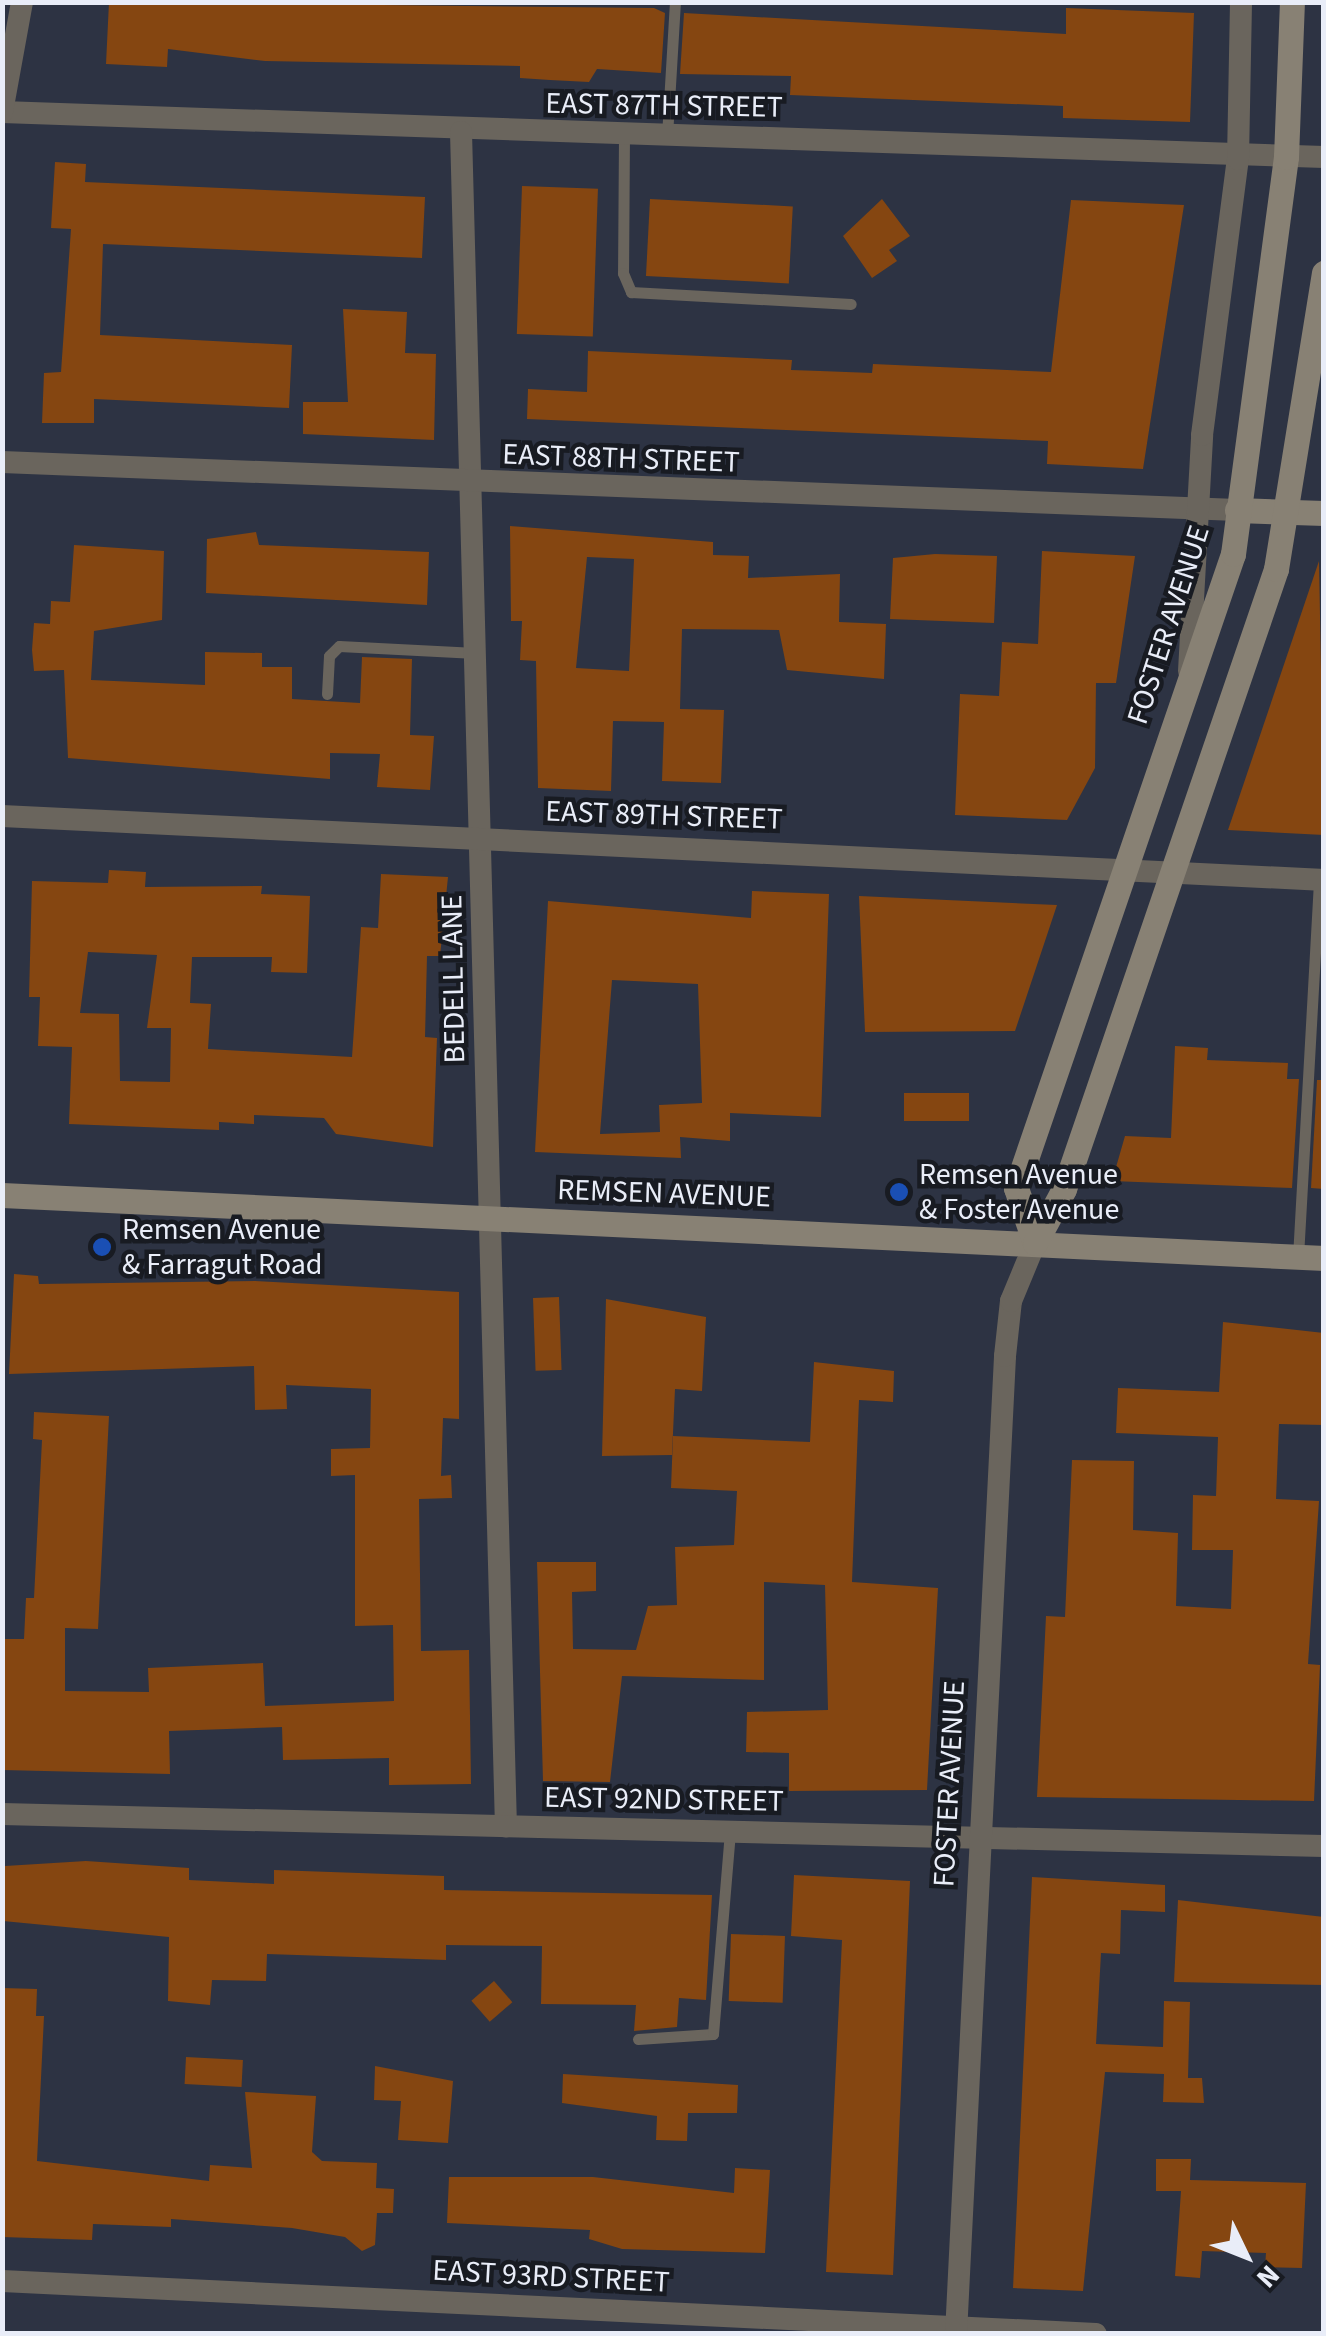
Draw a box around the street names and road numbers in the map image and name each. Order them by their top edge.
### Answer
street label: EAST 87TH STREET [545,86,783,126]
street label: EAST 88TH STREET [502,437,740,481]
street label: FOSTER AVENUE [1120,521,1218,729]
street label: EAST 89TH STREET [545,794,783,838]
street label: BEDELL LANE [435,894,473,1064]
street label: REMSEN AVENUE [557,1172,771,1216]
street label: FOSTER AVENUE [927,1680,973,1888]
street label: EAST 92ND STREET [544,1780,784,1820]
street label: EAST 93RD STREET [432,2253,670,2301]

